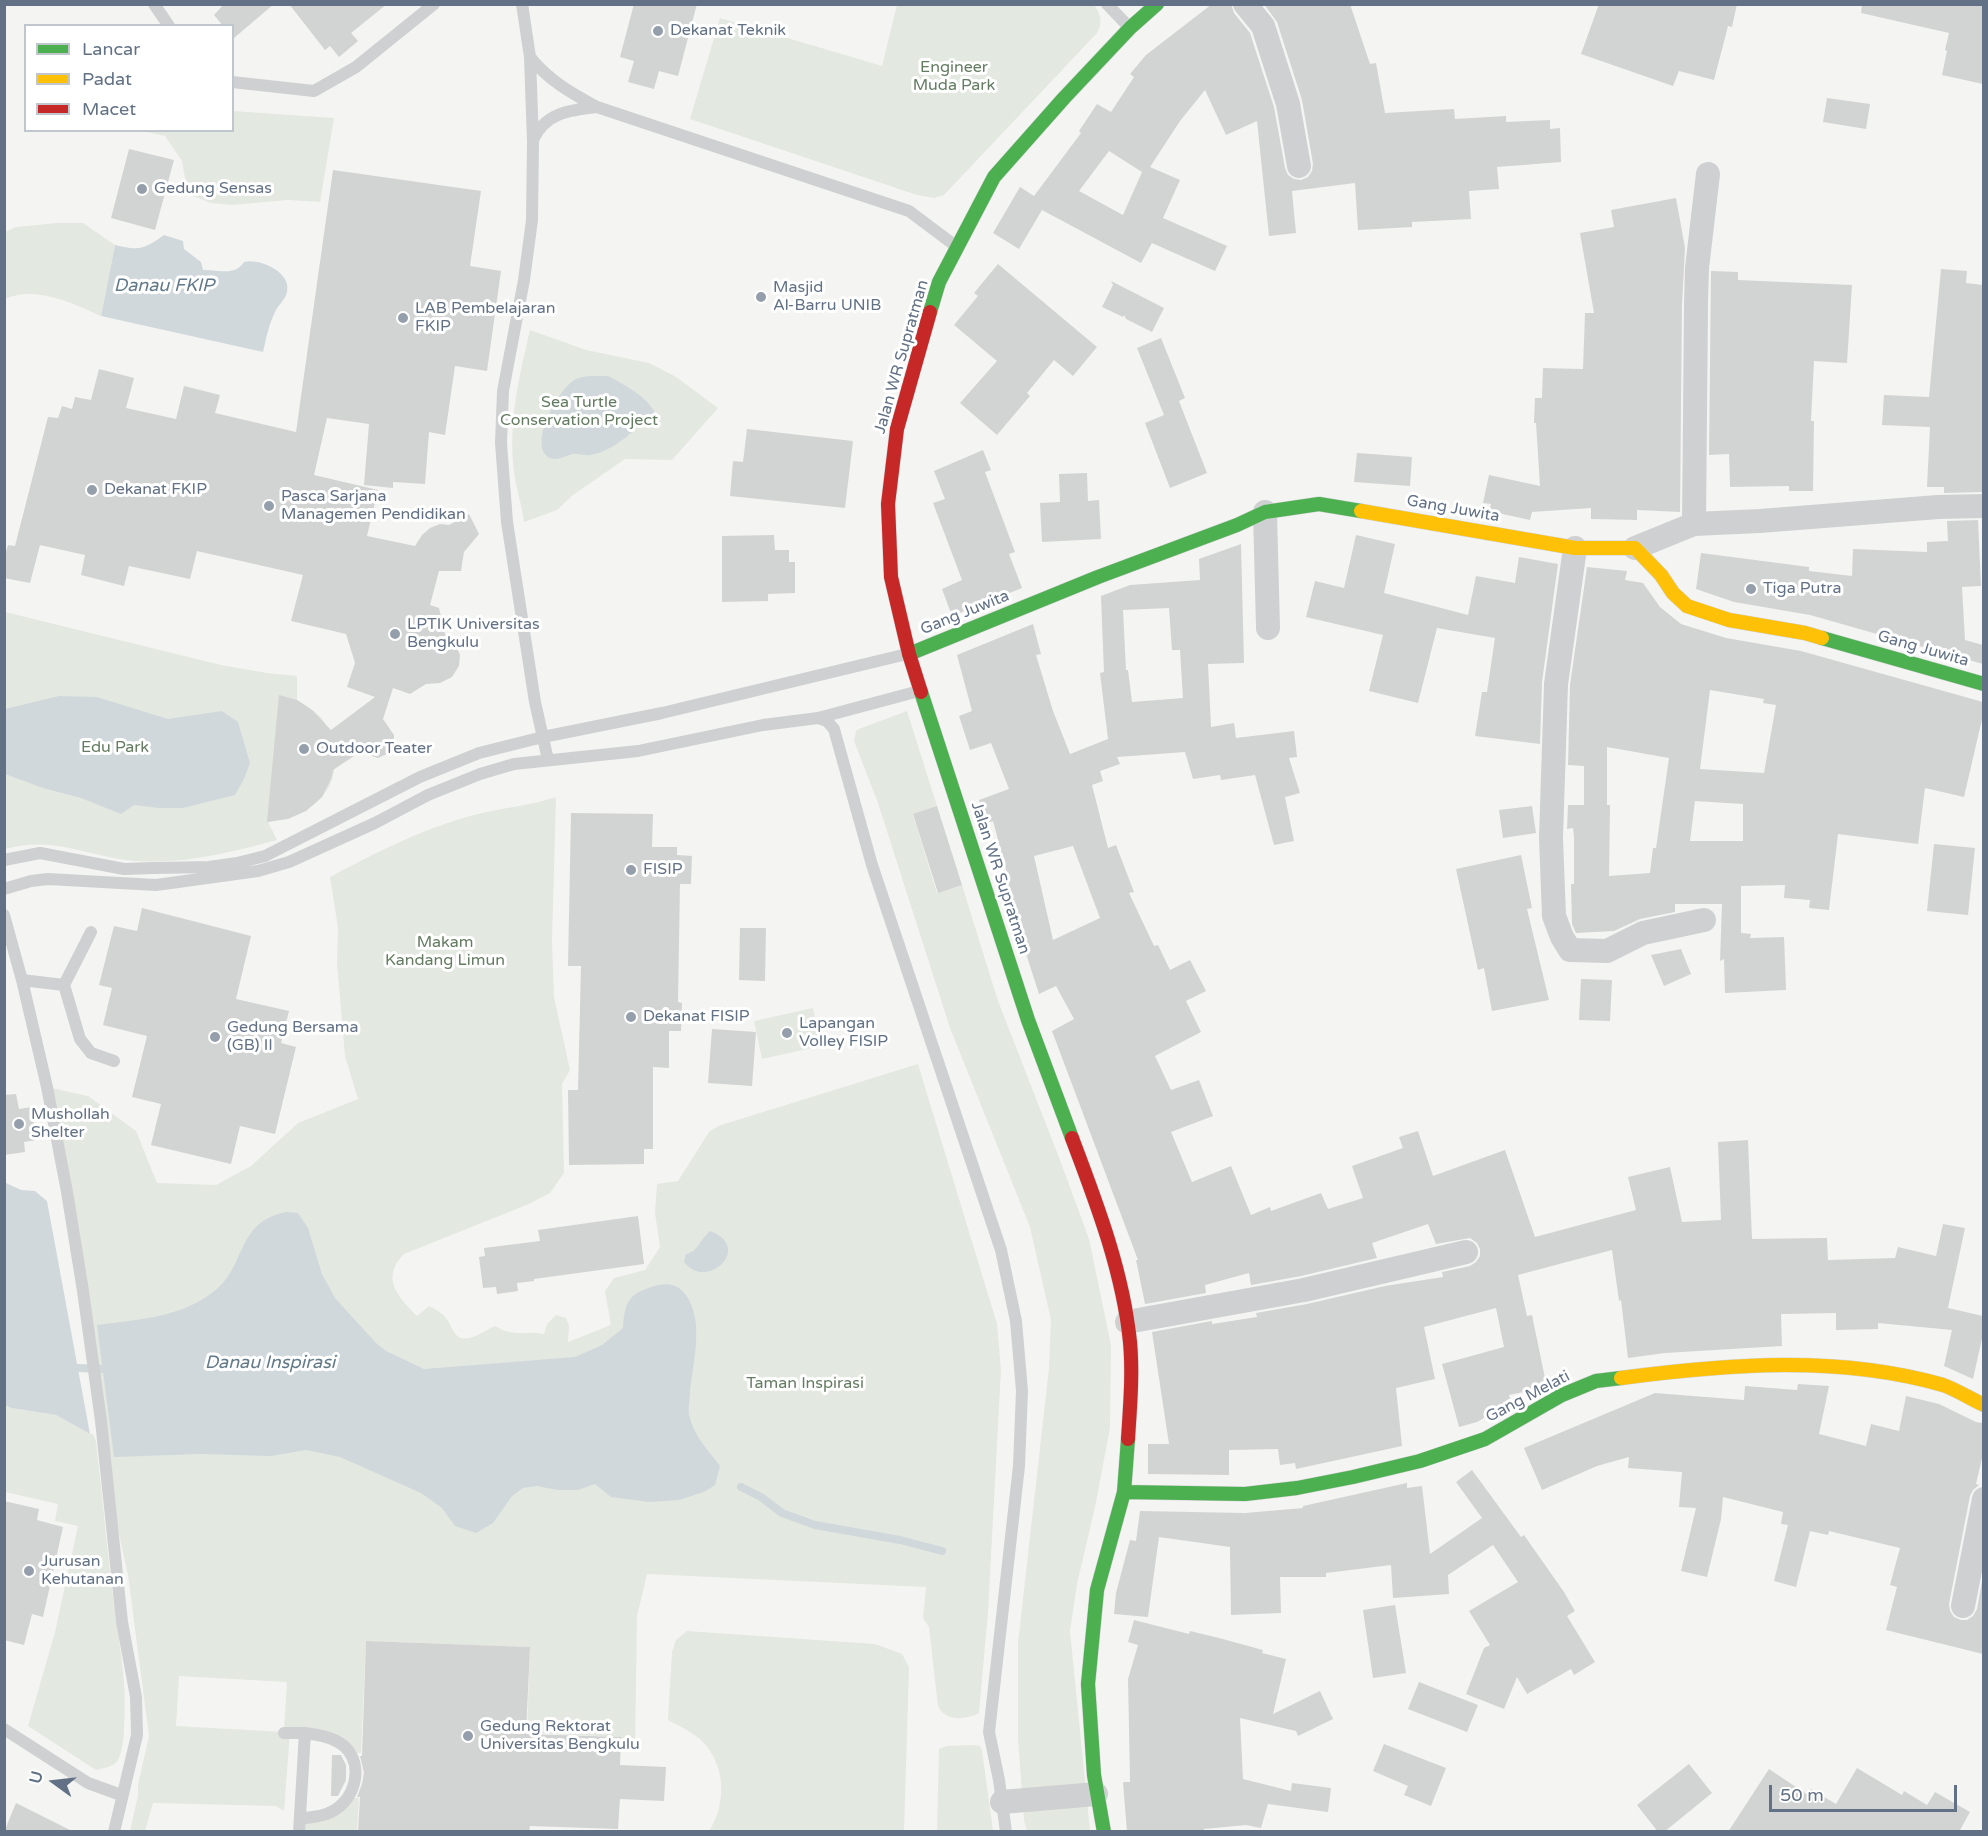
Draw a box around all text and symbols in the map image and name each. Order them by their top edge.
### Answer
place label: Dekanat Teknik [670,21,786,41]
legend [24,24,234,132]
marker: Dekanat Teknik [651,24,665,38]
text: Lancar [82,38,140,60]
park label: Engineer Muda Park [913,58,995,96]
text: Padat [82,68,132,90]
text: Macet [82,98,136,120]
place label: Gedung Sensas [154,179,272,199]
marker: Gedung Sensas [135,182,149,196]
water label: Danau FKIP [114,275,214,297]
place label: Masjid Al-Barru UNIB [773,278,881,316]
street label: Jalan WR Supratman [871,278,933,436]
marker: Masjid Al-Barru UNIB [754,290,768,304]
place label: LAB Pembelajaran FKIP [415,299,555,337]
marker: LAB Pembelajaran FKIP [396,311,410,325]
park label: Sea Turtle Conservation Project [500,393,658,431]
place label: Dekanat FKIP [104,480,207,500]
marker: Dekanat FKIP [85,483,99,497]
place label: Pasca Sarjana Managemen Pendidikan [281,487,466,525]
street label: Gang Juwita [1405,491,1501,527]
marker: Pasca Sarjana Managemen Pendidikan [262,499,276,513]
place label: Tiga Putra [1763,579,1841,599]
marker: Tiga Putra [1744,582,1758,596]
street label: Gang Juwita [918,586,1012,640]
place label: LPTIK Universitas Bengkulu [407,615,540,653]
marker: LPTIK Universitas Bengkulu [388,627,402,641]
street label: Gang Juwita [1875,627,1971,671]
park label: Edu Park [81,738,149,758]
place label: Outdoor Teater [316,739,432,759]
marker: Outdoor Teater [297,742,311,756]
street label: Jalan WR Supratman [966,799,1034,957]
place label: FISIP [643,860,682,880]
marker: FISIP [624,863,638,877]
park label: Makam Kandang Limun [385,933,505,971]
place label: Dekanat FISIP [643,1007,750,1027]
marker: Dekanat FISIP [624,1010,638,1024]
place label: Lapangan Volley FISIP [799,1014,888,1052]
place label: Gedung Bersama (GB) II [227,1018,359,1056]
marker: Lapangan Volley FISIP [780,1026,794,1040]
marker: Gedung Bersama (GB) II [208,1030,222,1044]
place label: Mushollah Shelter [31,1105,110,1143]
marker: Mushollah Shelter [12,1117,26,1131]
water label: Danau Inspirasi [205,1352,335,1374]
street label: Gang Melati [1483,1367,1573,1427]
park label: Taman Inspirasi [746,1374,864,1394]
place label: Jurusan Kehutanan [41,1552,124,1590]
marker: Jurusan Kehutanan [22,1564,36,1578]
place label: Gedung Rektorat Universitas Bengkulu [480,1717,640,1755]
marker: Gedung Rektorat Universitas Bengkulu [461,1729,475,1743]
north arrow [24,1752,84,1812]
text: U [25,1769,48,1786]
scale bar [1772,1773,1960,1811]
text: 50 m [1780,1784,1824,1806]

